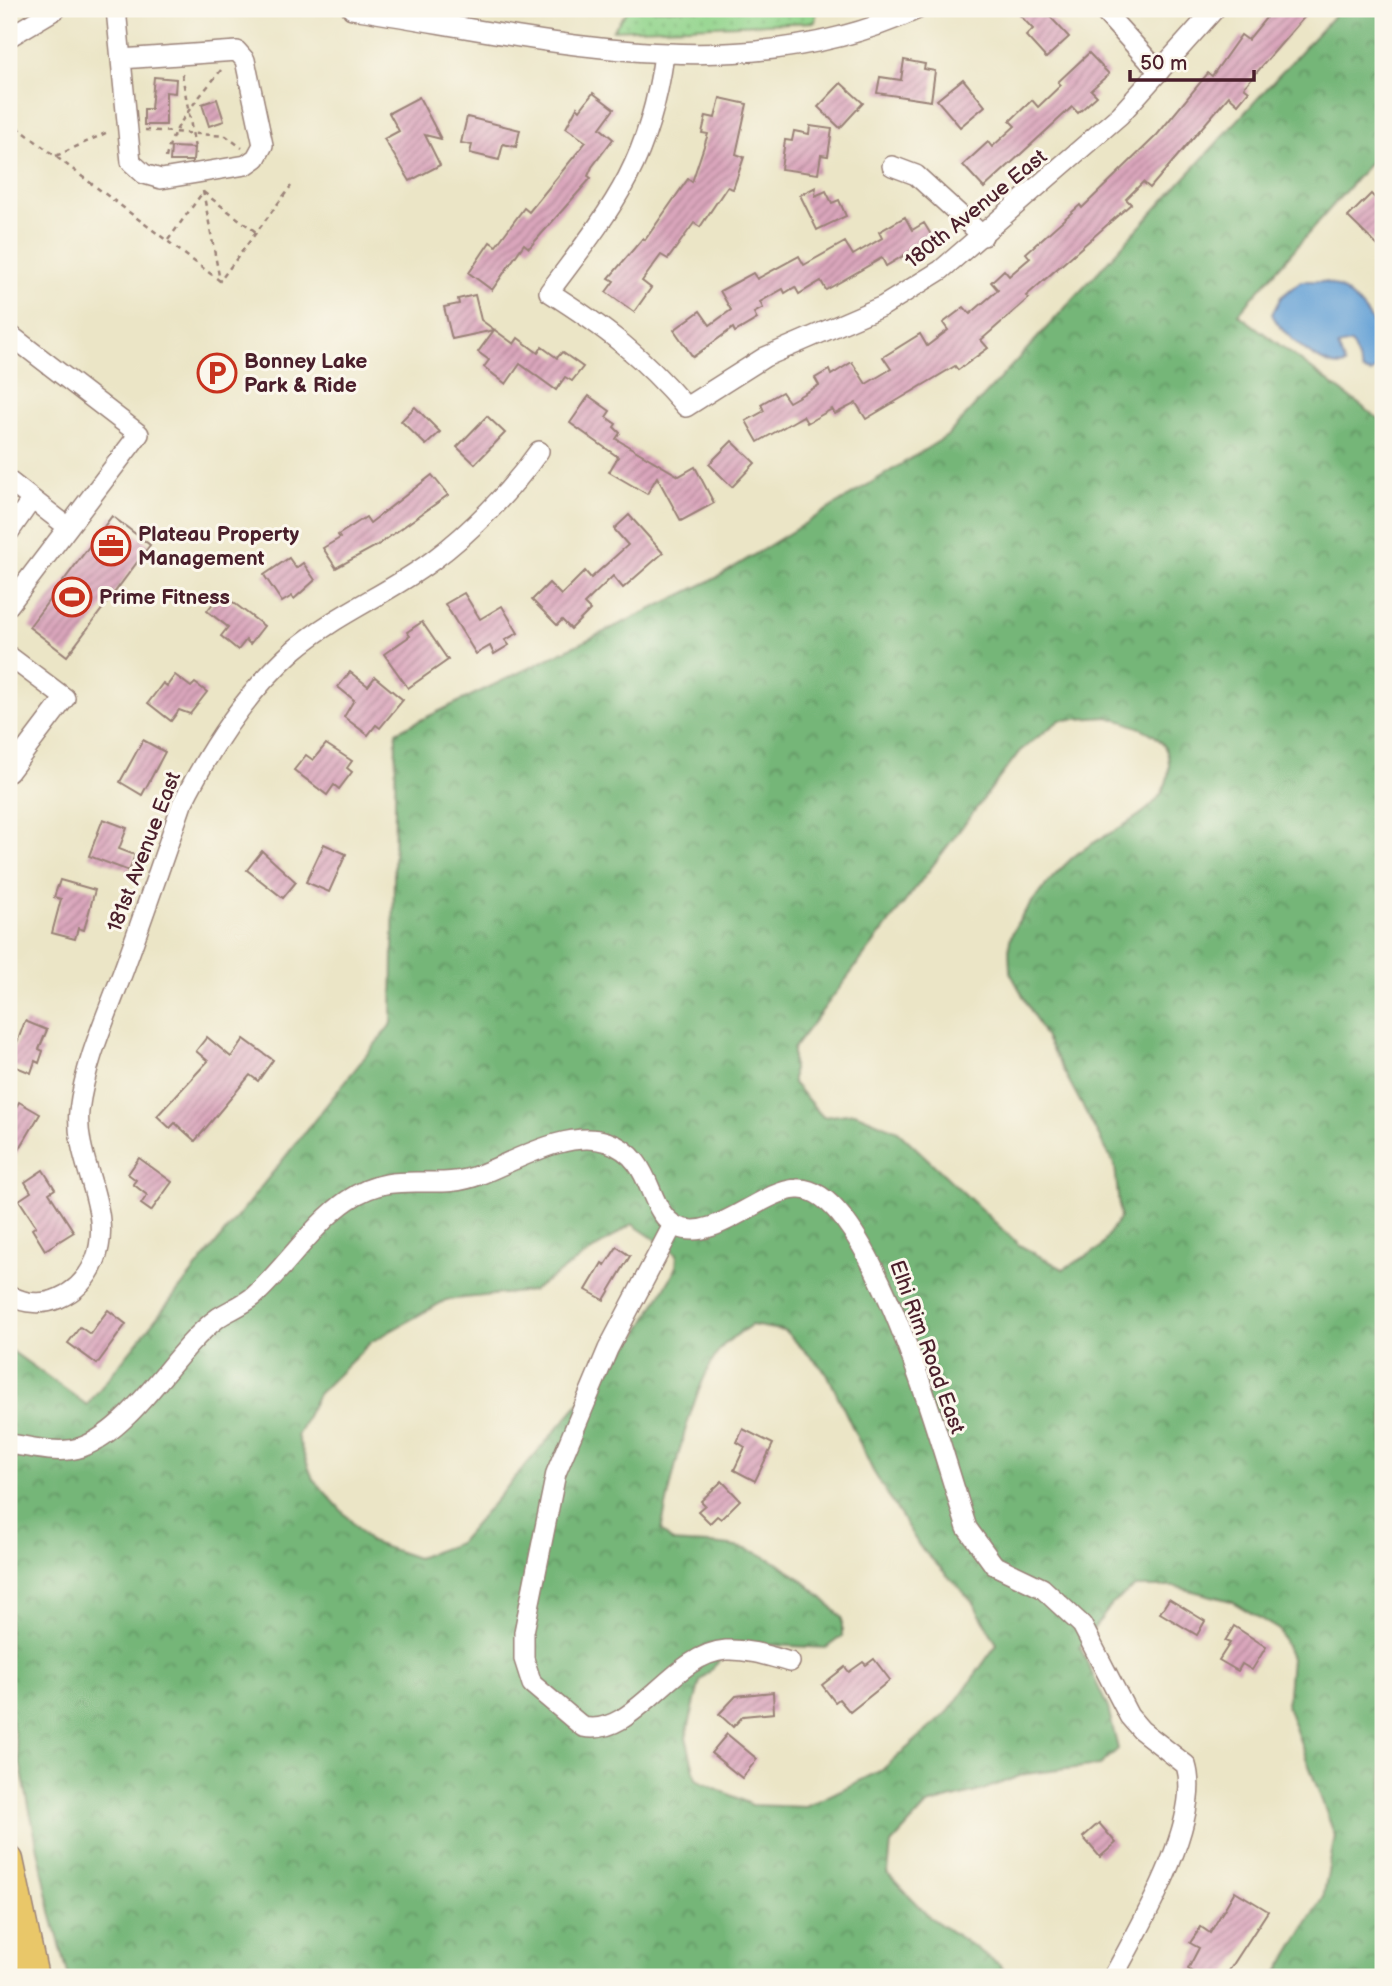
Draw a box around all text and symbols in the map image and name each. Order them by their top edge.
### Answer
scale bar [1130,38,1254,82]
text: 50 m [1140,51,1187,76]
street label: 180th Avenue East [900,144,1052,274]
place label: Bonney Lake Park & Ride [244,349,367,398]
parking icon: Bonney Lake Park & Ride [196,352,238,394]
place label: Plateau Property Management [138,522,300,571]
office icon: Plateau Property Management [90,525,132,567]
sports icon: Prime Fitness [51,576,93,618]
place label: Prime Fitness [99,585,230,610]
street label: 181st Avenue East [102,768,186,936]
street label: Elhi Rim Road East [884,1257,970,1438]

